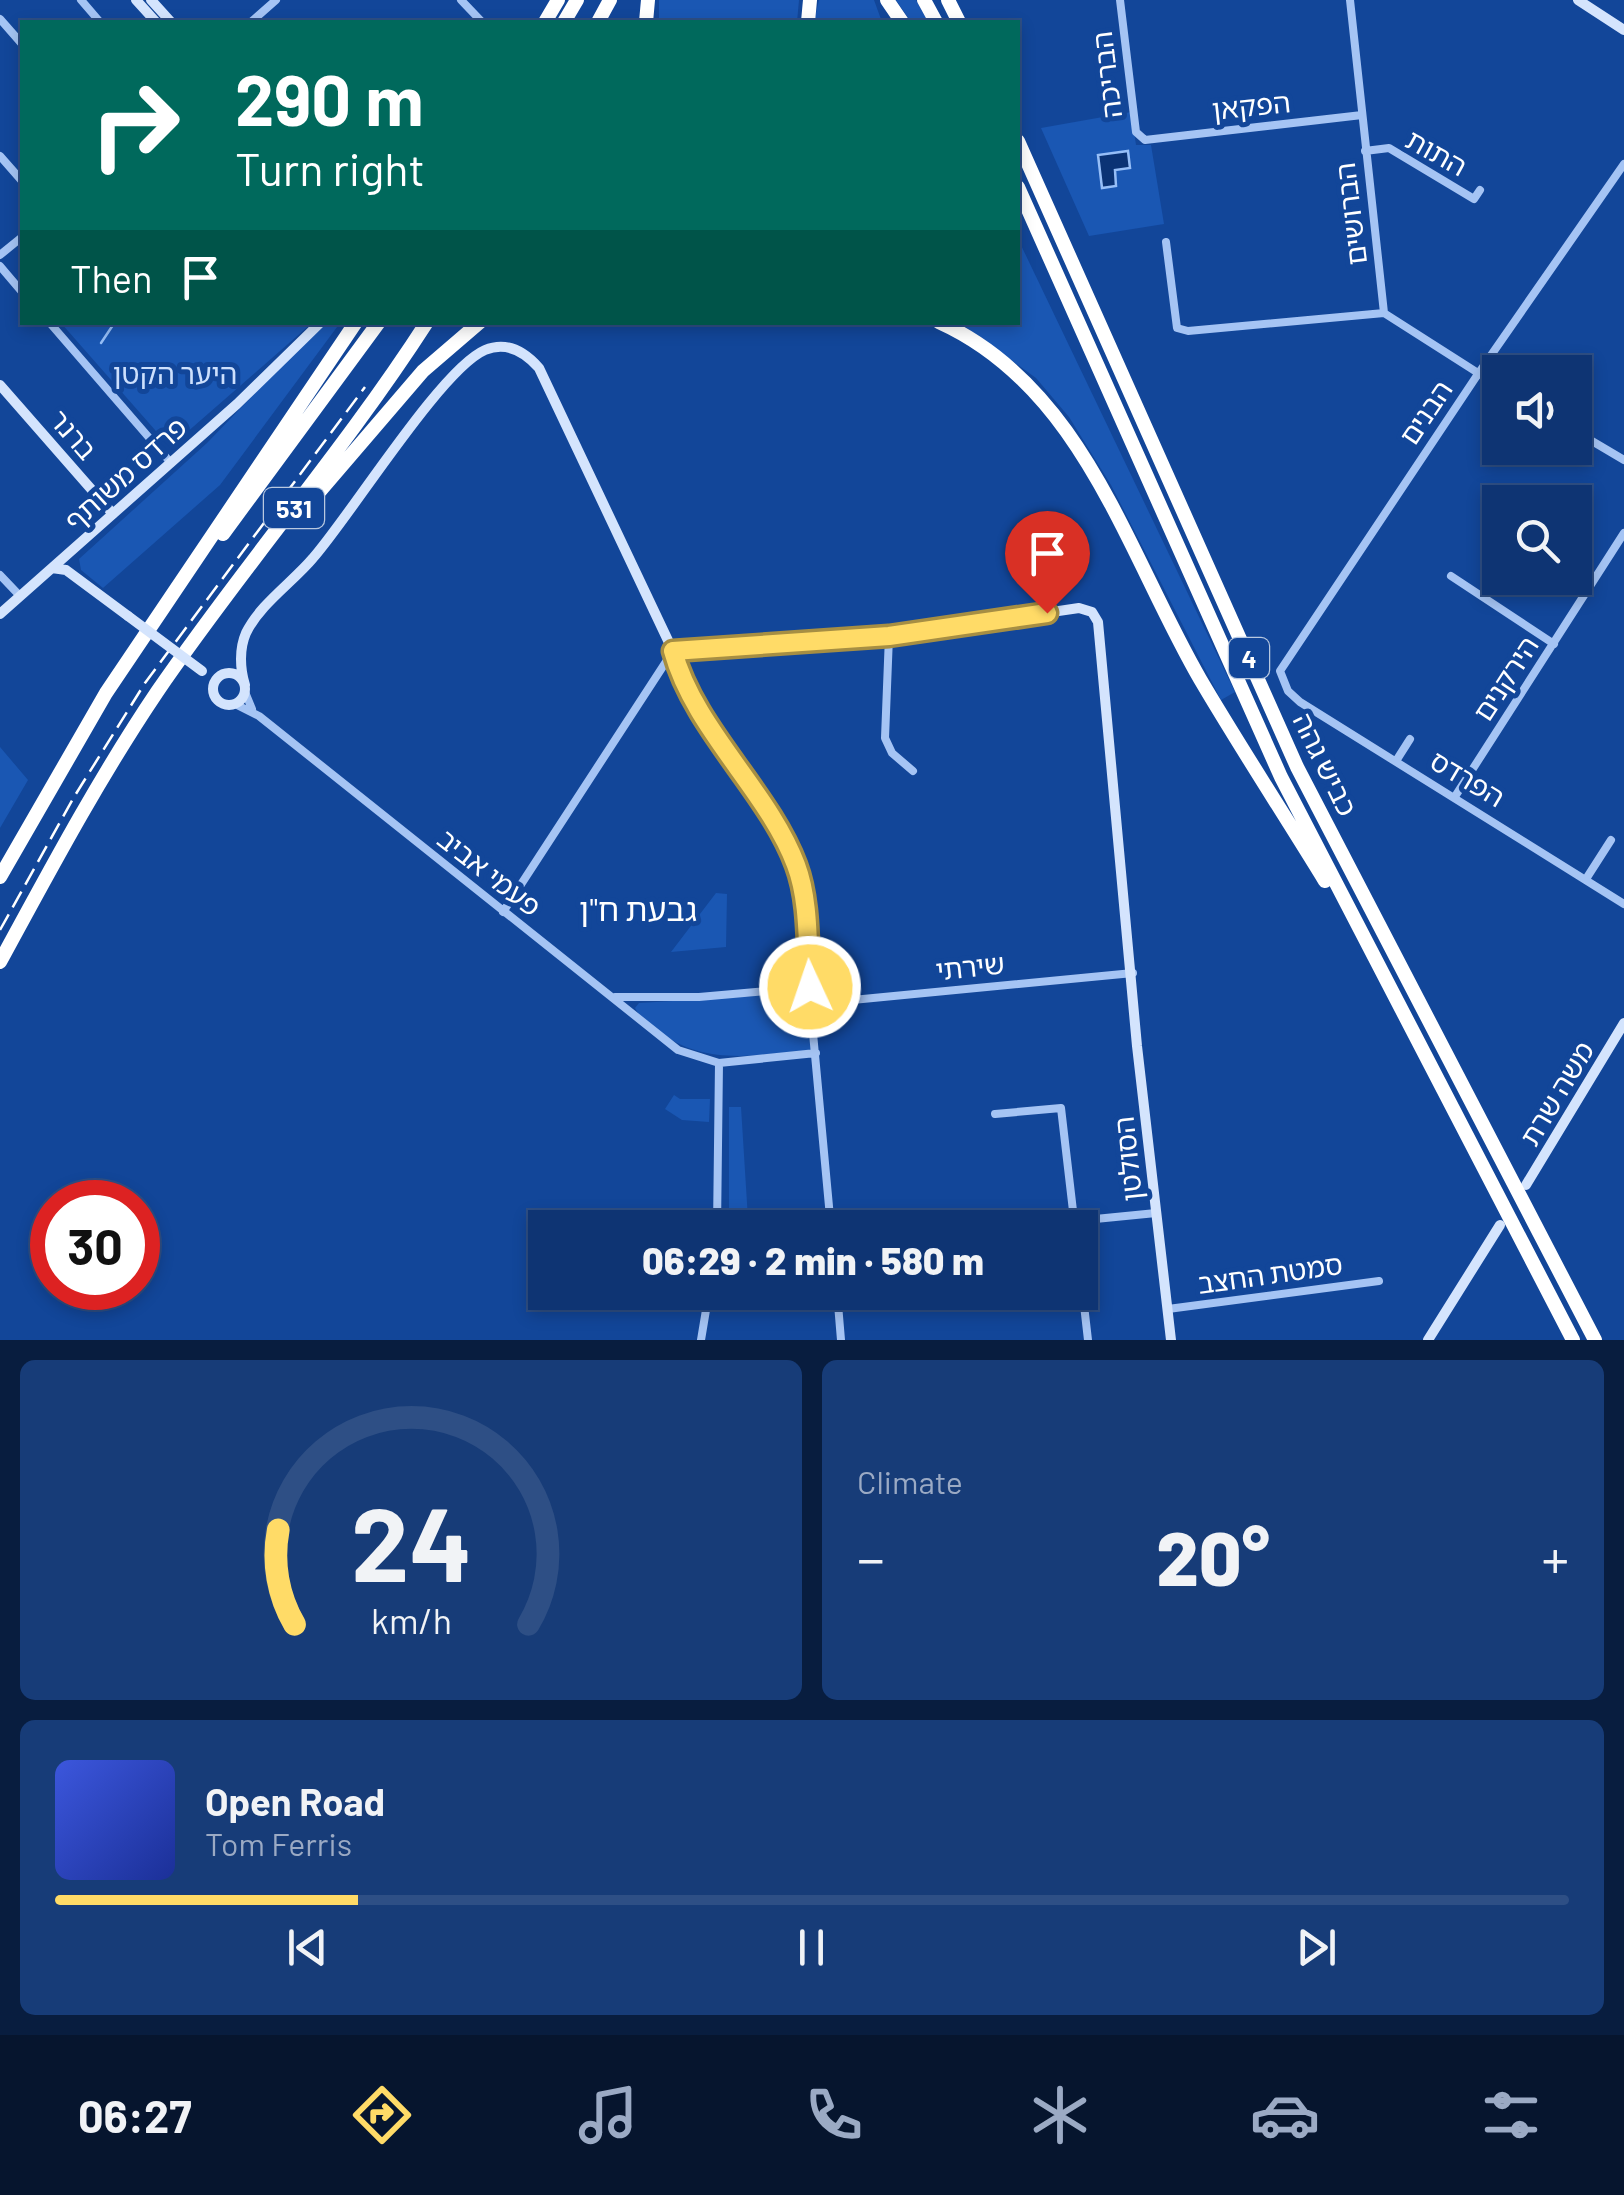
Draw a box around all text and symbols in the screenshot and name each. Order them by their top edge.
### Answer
street label: הבריכה [1084,29,1128,121]
text: 290 m [235,56,424,140]
icon: right [70,60,200,190]
street label: הפקאן [1210,84,1292,126]
street label: התות [1401,122,1473,182]
text: Turn right [235,141,425,195]
street label: הברושים [1327,161,1373,267]
icon: arrive [173,250,228,305]
text: Then [70,255,153,301]
map controls [1482,355,1592,595]
button: sound [1482,355,1592,465]
park label: היער הקטן [113,356,237,390]
street label: הבנים [1391,373,1459,451]
street label: ברנר [43,402,105,466]
street label: פרדס משותף [57,409,193,537]
button: search [1482,485,1592,595]
road number: 531 [264,488,324,528]
pin [1005,511,1090,614]
icon: arrive [1020,526,1075,581]
street label: הירקנים [1465,629,1545,727]
road number: 4 [1229,638,1269,678]
street label: כביש גהה [1287,707,1365,821]
street label: הפרדס [1424,742,1512,814]
street label: פעמי אביב [431,821,549,923]
district label: גבעת ח"ן [579,889,697,927]
position arrow [758,935,862,1039]
street label: שירתי [934,945,1006,987]
street label: משה שרת [1512,1035,1600,1151]
street label: הסולטן [1106,1115,1148,1203]
speed limit sign: 30 [30,1180,160,1310]
text: 06:29 · 2 min · 580 m [642,1237,984,1283]
street label: סמטת החצב [1195,1246,1345,1300]
text: Climate [857,1462,963,1500]
text: 24 [350,1478,472,1603]
text: 20° [1156,1511,1270,1601]
text: − [857,1524,885,1590]
text: + [1541,1524,1569,1590]
text: km/h [371,1598,451,1641]
text: Open Road [205,1778,385,1824]
text: Tom Ferris [205,1824,352,1862]
icon: previous [280,1920,335,1975]
icon: pause [784,1920,839,1975]
icon: next [1289,1920,1344,1975]
icon: directions [347,2080,417,2150]
icon: music [573,2080,643,2150]
icon: phone [799,2080,869,2150]
icon: climate [1025,2080,1095,2150]
icon: car [1250,2080,1320,2150]
icon: filters [1476,2080,1546,2150]
text: 06:27 [78,2088,192,2142]

